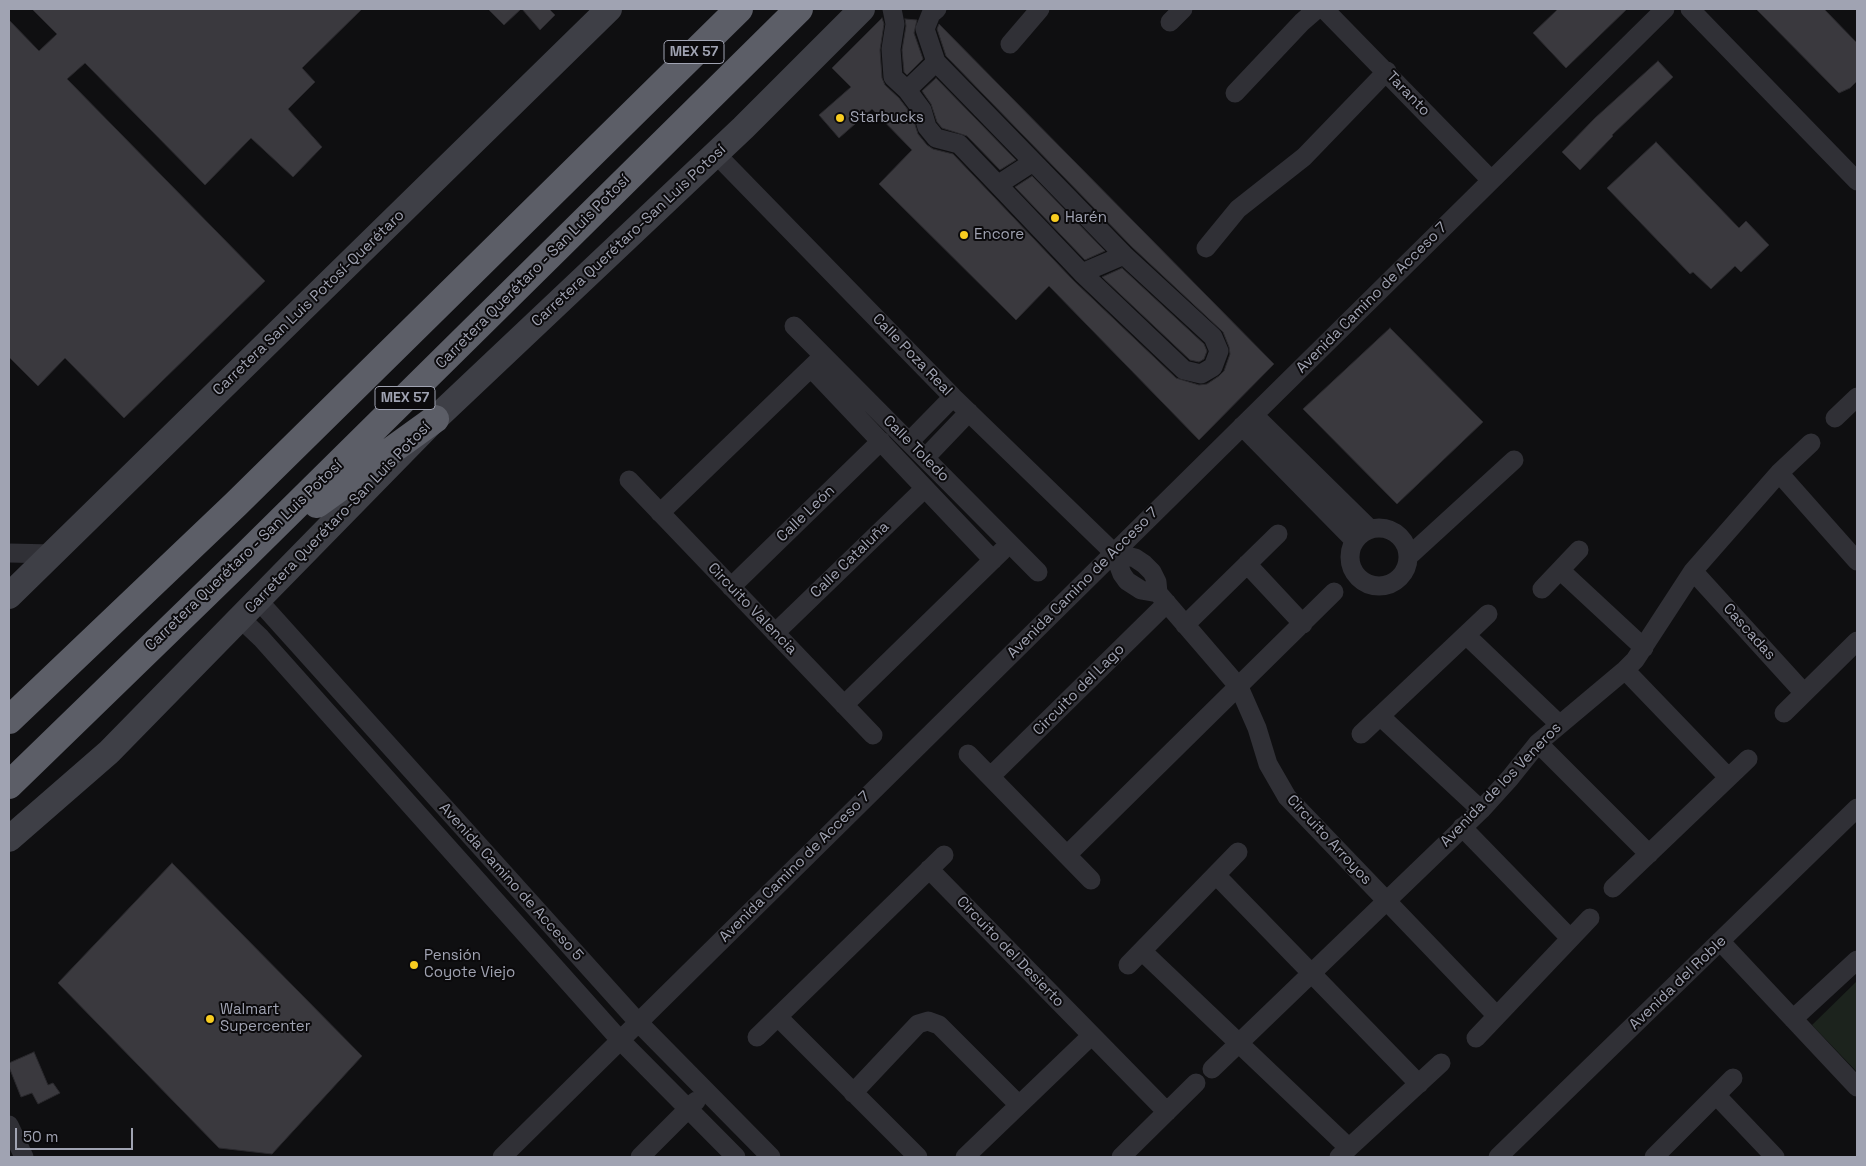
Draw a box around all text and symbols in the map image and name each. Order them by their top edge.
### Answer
road number: MEX 57 [664,41,724,64]
street label: Taranto [1382,68,1434,120]
place label: Starbucks [850,109,924,127]
marker: Starbucks [834,112,846,124]
street label: Carretera Querétaro-San Luis Potosí [528,141,730,331]
street label: Carretera Querétaro - San Luis Potosí [432,171,634,373]
street label: Carretera San Luis Potosí-Querétaro [210,207,408,399]
place label: Harén [1065,209,1107,227]
marker: Harén [1049,212,1061,224]
street label: Avenida Camino de Acceso 7 [1293,219,1451,377]
place label: Encore [974,226,1024,244]
marker: Encore [958,229,970,241]
street label: Calle Poza Real [868,310,956,400]
road number: MEX 57 [375,386,435,409]
street label: Calle Toledo [879,412,953,486]
street label: Carretera Querétaro-San Luis Potosí [242,419,434,617]
street label: Carretera Querétaro - San Luis Potosí [142,457,346,655]
street label: Calle León [773,482,839,546]
street label: Avenida Camino de Acceso 7 [1004,504,1162,662]
street label: Calle Cataluña [807,518,893,602]
street label: Circuito Valencia [704,559,800,659]
street label: Cascadas [1719,600,1779,664]
street label: Circuito del Lago [1030,641,1128,739]
street label: Avenida de los Veneros [1437,719,1565,851]
street label: Avenida Camino de Acceso 7 [716,788,874,946]
street label: Circuito Arroyos [1283,791,1375,889]
street label: Avenida Camino de Acceso 5 [435,799,587,965]
street label: Circuito del Desierto [952,893,1068,1011]
street label: Avenida del Roble [1626,932,1730,1034]
place label: Pensión Coyote Viejo [424,947,515,982]
marker: Pensión Coyote Viejo [408,959,420,971]
place label: Walmart Supercenter [220,1001,310,1036]
marker: Walmart Supercenter [204,1013,216,1025]
scale bar [18,1118,135,1150]
text: 50 m [23,1127,58,1146]

